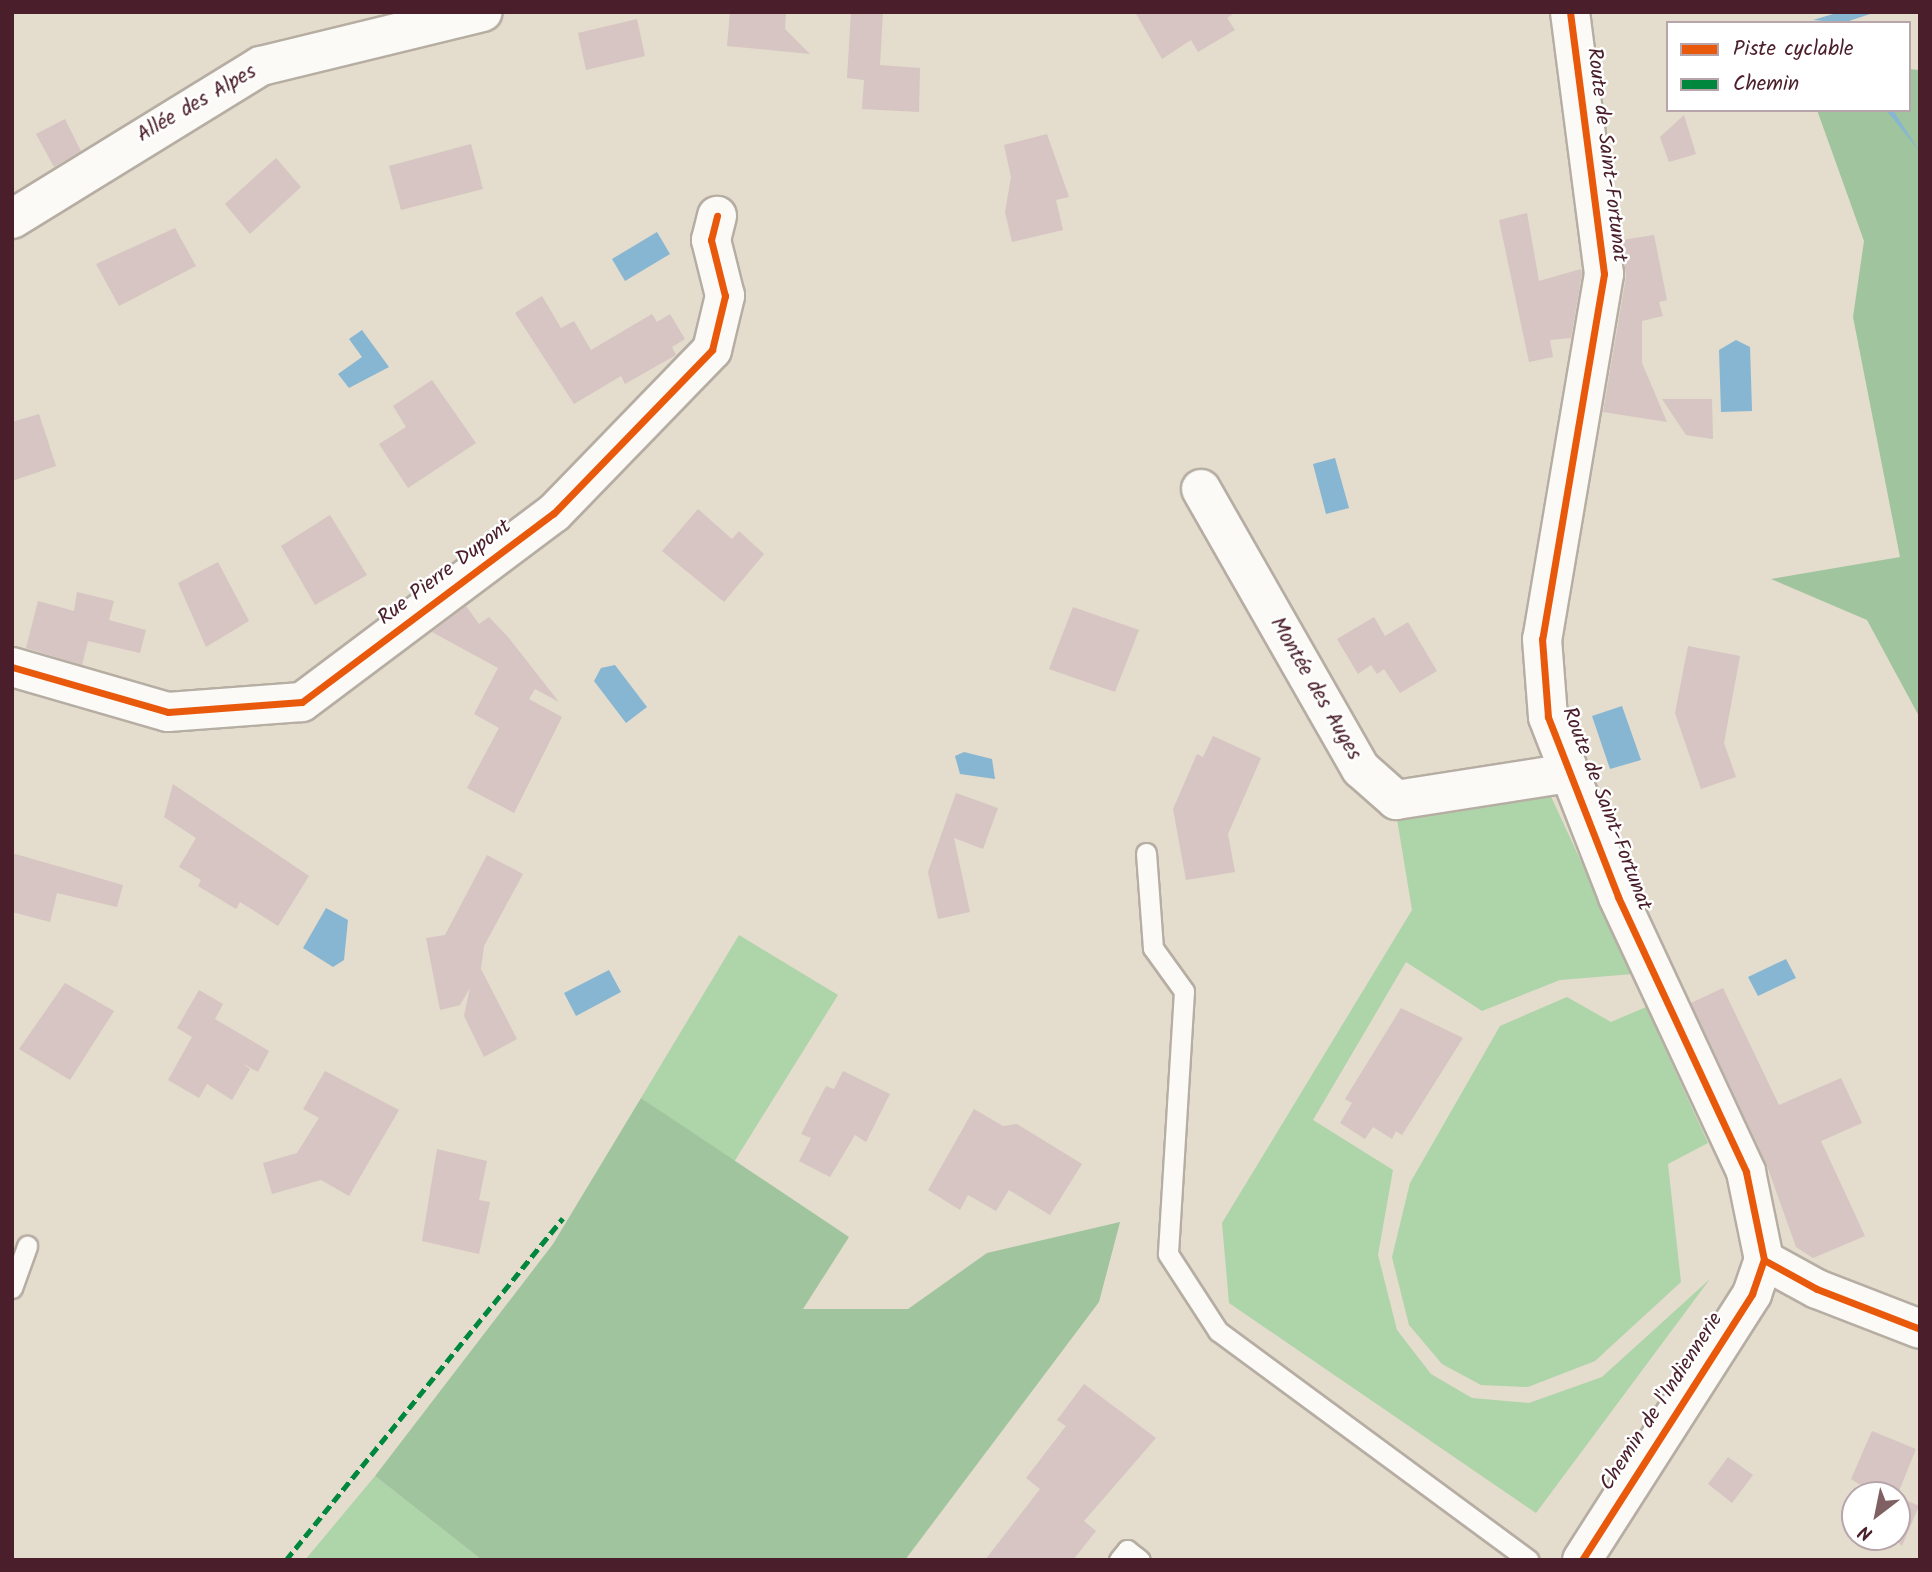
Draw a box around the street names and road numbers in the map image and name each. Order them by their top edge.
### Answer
street label: Route de Saint-Fortunat [1580,46,1632,264]
street label: Allée des Alpes [133,60,261,148]
street label: Rue Pierre Dupont [373,515,517,631]
street label: Montée des Auges [1264,613,1366,765]
street label: Route de Saint-Fortunat [1556,704,1656,914]
street label: Chemin de l'Indiennerie [1595,1308,1729,1496]

